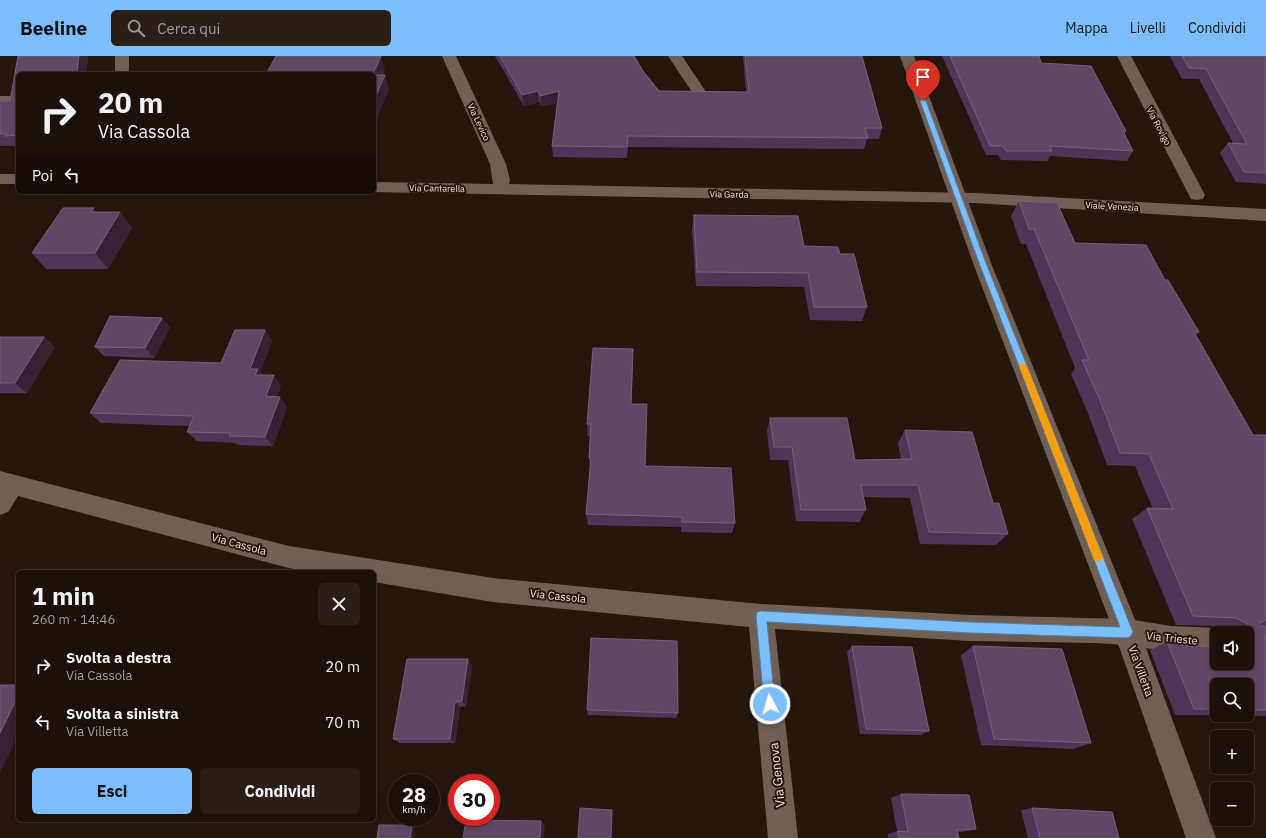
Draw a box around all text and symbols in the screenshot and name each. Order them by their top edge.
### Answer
search box [111,10,391,46]
text: Beeline [20,16,87,40]
icon: search [125,17,147,39]
text: Cerca qui [157,19,220,38]
text: Mappa [1065,19,1108,37]
text: Livelli [1130,19,1166,37]
text: Condividi [1188,19,1246,37]
pin [906,60,940,101]
icon: arrive [912,66,934,88]
text: 20 m [98,84,163,121]
icon: right [32,88,84,140]
street label: Via Levico [466,101,492,143]
street label: Via Rovigo [1144,105,1174,147]
text: Via Cassola [98,120,190,143]
icon: left [61,164,83,186]
text: Poi [32,166,53,185]
street label: Via Cantarella [409,182,465,194]
street label: Via Garda [709,188,749,200]
street label: Viale Venezia [1085,199,1139,213]
street label: Via Cassola [210,530,268,558]
text: 1 min [32,580,95,612]
button: close [318,583,360,625]
street label: Via Cassola [529,586,587,606]
text: 260 m · 14:46 [32,611,115,628]
map controls [1210,626,1254,826]
button: sound [1210,626,1254,670]
street label: Via Trieste [1146,628,1198,648]
street label: Via Villetta [1125,644,1157,698]
text: Svolta a destra [66,648,171,667]
icon: right [32,655,54,677]
text: 20 m [325,657,360,676]
text: Via Cassola [66,667,133,684]
button: search [1210,678,1254,722]
position arrow [749,683,791,725]
text: Svolta a sinistra [66,704,179,723]
icon: left [32,711,54,733]
text: 70 m [325,713,360,732]
text: Via Villetta [66,723,128,740]
button: + [1210,730,1254,774]
street label: Via Genova [765,742,789,808]
button: Esci [32,768,192,814]
button: Condividi [200,768,360,814]
speed limit sign: 30 [448,774,500,826]
text: 28 [402,781,426,808]
button: − [1210,782,1254,826]
text: km/h [402,803,426,816]

